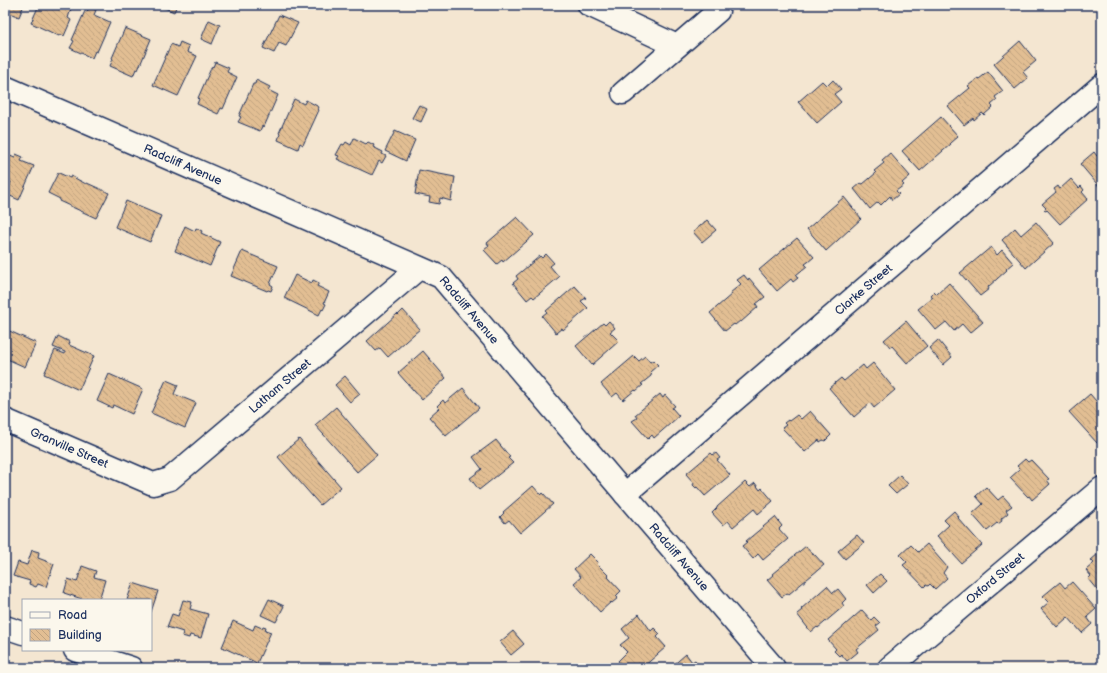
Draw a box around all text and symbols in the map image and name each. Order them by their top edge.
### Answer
street label: Radcliff Avenue [141,141,224,188]
street label: Clarke Street [832,261,895,318]
street label: Radcliff Avenue [436,273,502,347]
street label: Latham Street [246,355,314,416]
street label: Granville Street [28,424,111,471]
street label: Radcliff Avenue [646,520,712,594]
street label: Oxford Street [963,549,1028,607]
legend [22,599,152,651]
text: Road [58,608,87,623]
text: Building [58,628,102,643]

